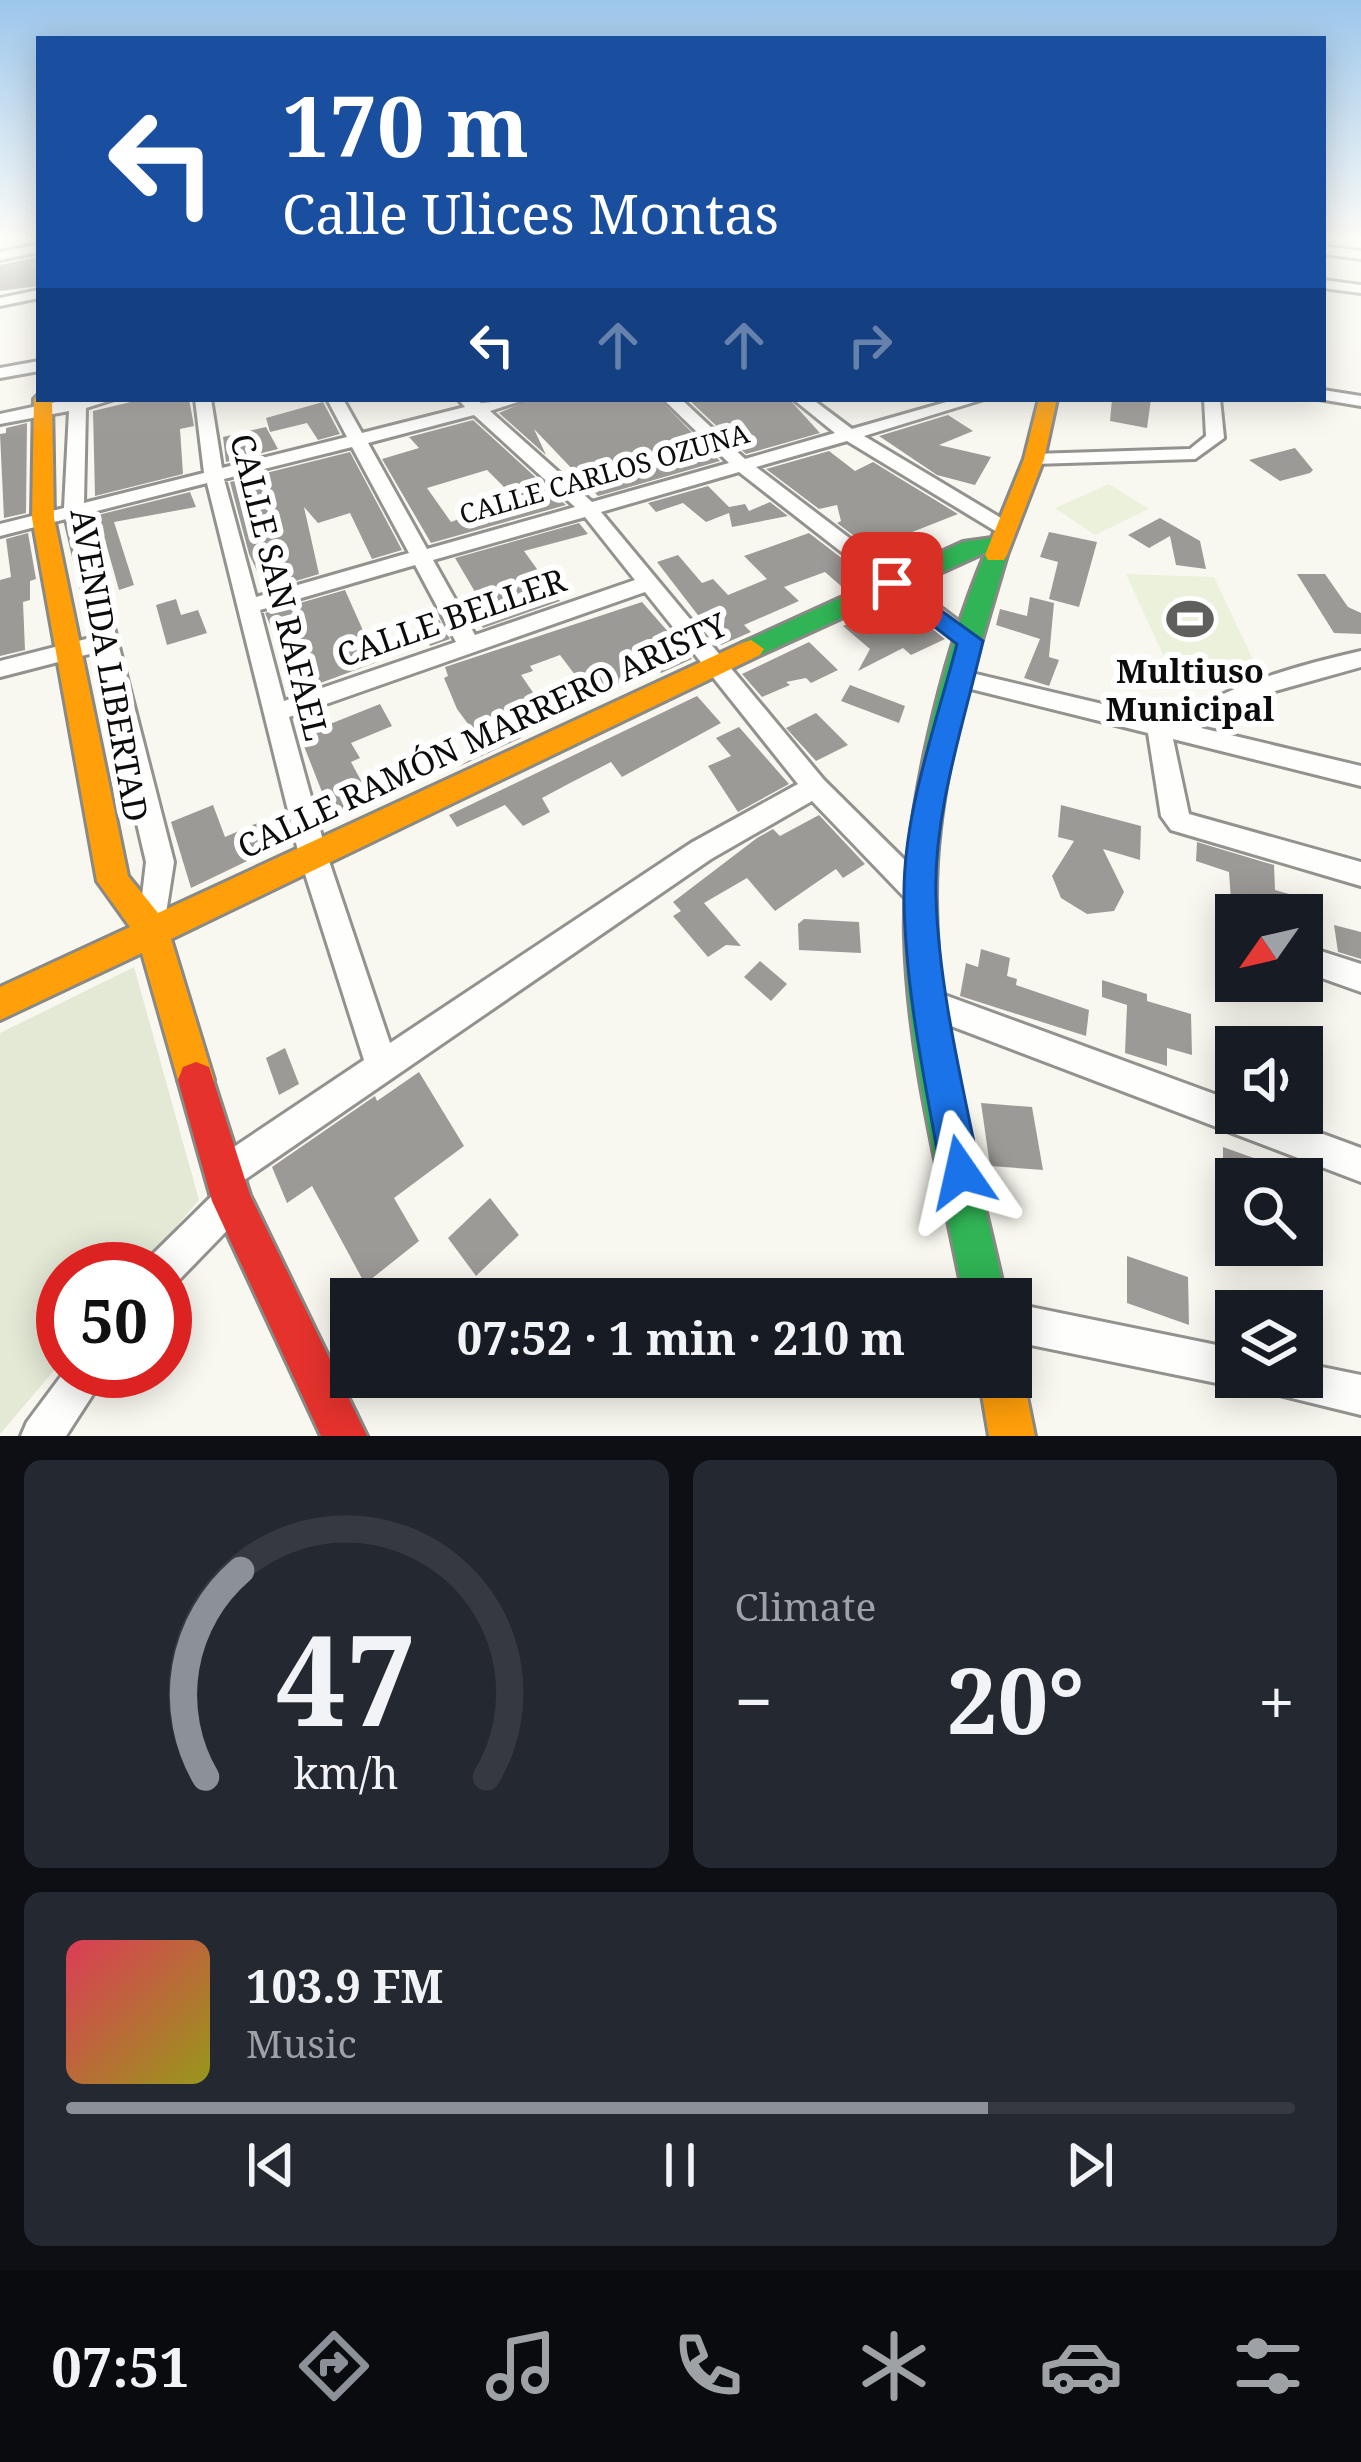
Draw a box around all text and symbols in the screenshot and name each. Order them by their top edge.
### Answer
text: 170 m [282,67,529,182]
icon: left [84,84,240,240]
text: Calle Ulices Montas [282,176,779,250]
icon: left [459,312,525,378]
icon: ahead [585,312,651,378]
icon: ahead [711,312,777,378]
icon: right [837,312,903,378]
street label: CALLE CARLOS OZUNA [455,414,754,532]
street label: CALLE SAN RAFAEL [220,429,340,745]
street label: AVENIDA LIBERTAD [60,505,160,825]
pin [841,532,943,634]
icon: arrive [859,550,925,616]
street label: CALLE BELLER [331,557,572,677]
sports icon: Multiuso Municipal [1165,594,1215,644]
street label: CALLE RAMÓN MARRERO ARISTY [230,601,734,868]
place label: Multiuso Municipal [1106,648,1275,731]
north arrow [1215,894,1323,1002]
map controls [1215,894,1323,1398]
button: sound [1215,1026,1323,1134]
position arrow [898,1109,1024,1235]
button: search [1215,1158,1323,1266]
speed limit sign: 50 [36,1242,192,1398]
button: layers [1215,1290,1323,1398]
text: 07:52 · 1 min · 210 m [457,1307,905,1368]
text: Climate [735,1579,876,1632]
text: 47 [276,1593,417,1763]
text: 20° [947,1638,1084,1760]
text: − [735,1655,773,1745]
text: + [1258,1655,1295,1745]
text: km/h [294,1743,399,1802]
text: 103.9 FM [246,1955,443,2016]
text: Music [246,2016,357,2069]
icon: previous [238,2132,304,2198]
icon: pause [647,2132,713,2198]
icon: next [1057,2132,1123,2198]
icon: directions [292,2324,376,2408]
icon: music [479,2324,563,2408]
icon: phone [666,2324,750,2408]
icon: climate [852,2324,936,2408]
icon: car [1039,2324,1123,2408]
icon: filters [1226,2324,1310,2408]
text: 07:51 [51,2329,190,2403]

